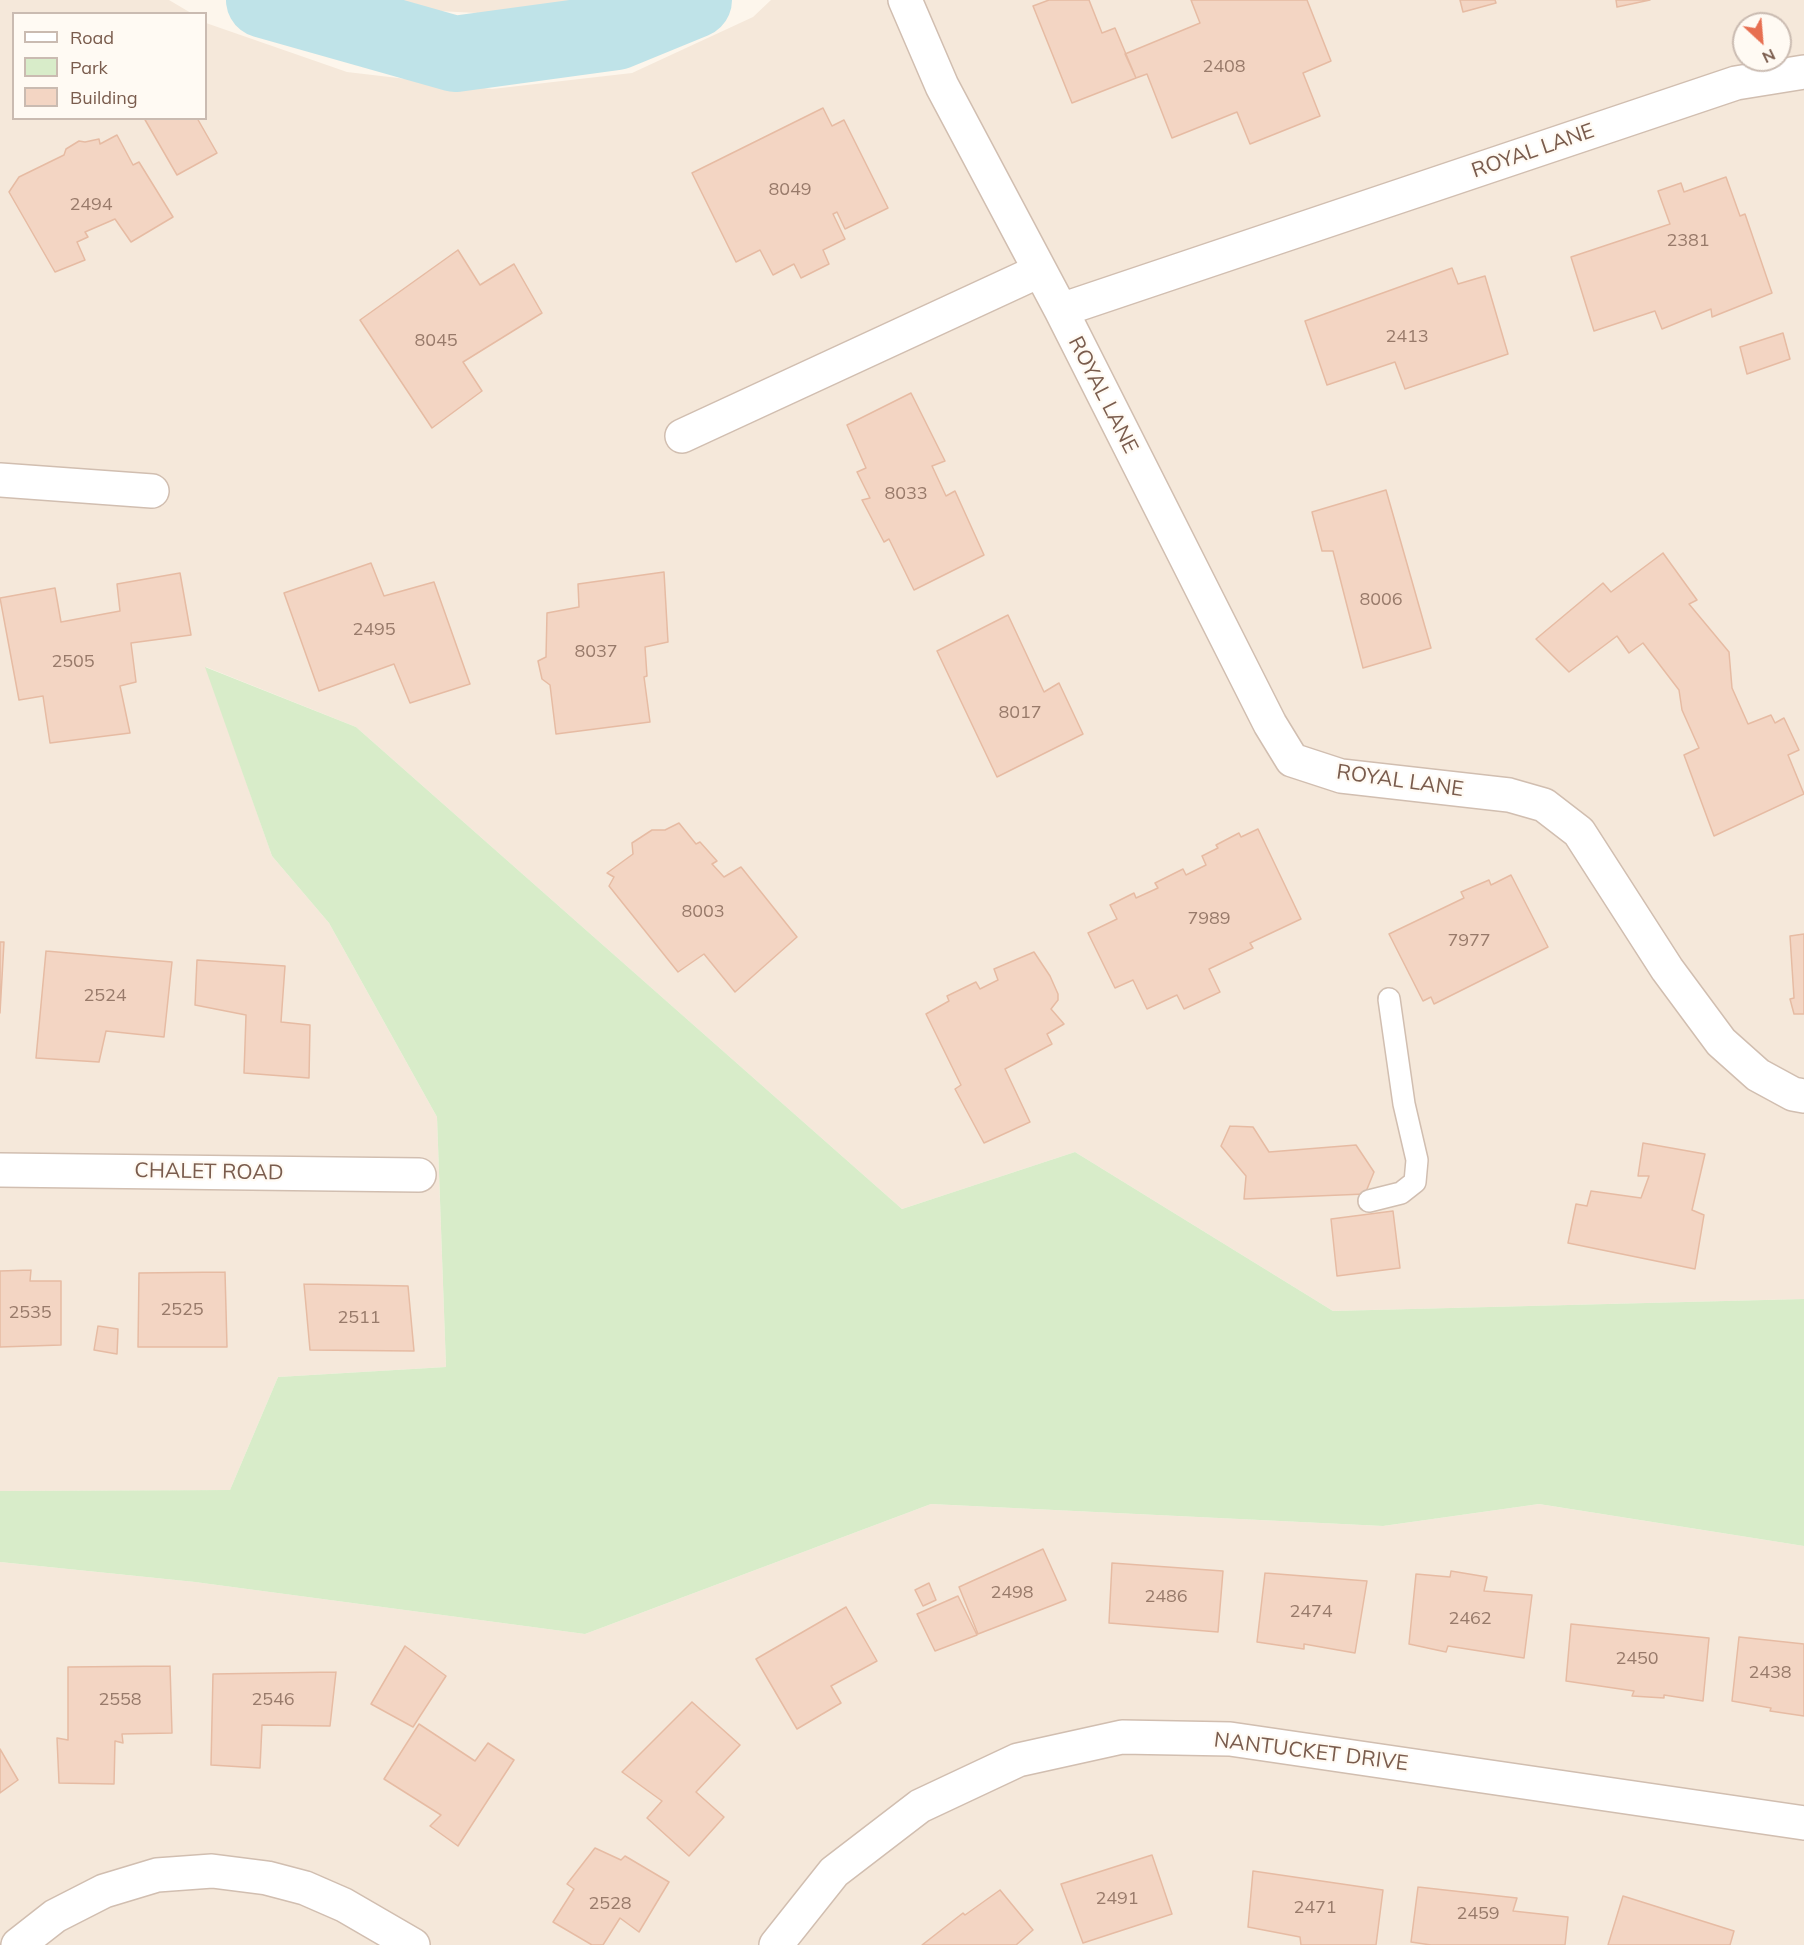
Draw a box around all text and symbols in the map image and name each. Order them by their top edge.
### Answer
legend [12,12,207,120]
north arrow [1732,12,1792,72]
text: Road [70,26,114,49]
text: N [1759,45,1779,68]
text: Park [70,56,108,79]
house number: 2408 [1202,56,1246,78]
text: Building [70,86,138,109]
street label: ROYAL LANE [1468,118,1598,184]
house number: 8049 [768,179,812,201]
house number: 2494 [69,194,113,216]
house number: 2381 [1666,230,1710,252]
house number: 2413 [1385,326,1429,348]
house number: 8045 [414,330,458,352]
street label: ROYAL LANE [1063,332,1143,458]
house number: 8033 [884,483,928,505]
house number: 8006 [1359,589,1403,611]
house number: 2495 [352,619,396,641]
house number: 8037 [574,641,618,663]
house number: 2505 [51,651,95,673]
house number: 8017 [998,702,1042,724]
street label: ROYAL LANE [1335,760,1465,802]
house number: 8003 [681,901,725,923]
house number: 7989 [1187,908,1231,930]
house number: 7977 [1447,930,1491,952]
house number: 2524 [83,985,127,1007]
street label: CHALET ROAD [134,1158,284,1186]
house number: 2525 [160,1299,204,1321]
house number: 2535 [8,1302,52,1324]
house number: 2511 [337,1307,381,1329]
house number: 2498 [990,1582,1034,1604]
house number: 2486 [1144,1586,1188,1608]
house number: 2474 [1289,1601,1333,1623]
house number: 2462 [1448,1608,1492,1630]
house number: 2450 [1615,1648,1659,1670]
house number: 2438 [1748,1662,1792,1684]
house number: 2558 [98,1689,142,1711]
house number: 2546 [251,1689,295,1711]
street label: NANTUCKET DRIVE [1212,1728,1410,1776]
house number: 2491 [1095,1888,1139,1910]
house number: 2528 [588,1893,632,1915]
house number: 2471 [1293,1897,1337,1919]
house number: 2459 [1456,1903,1500,1925]

